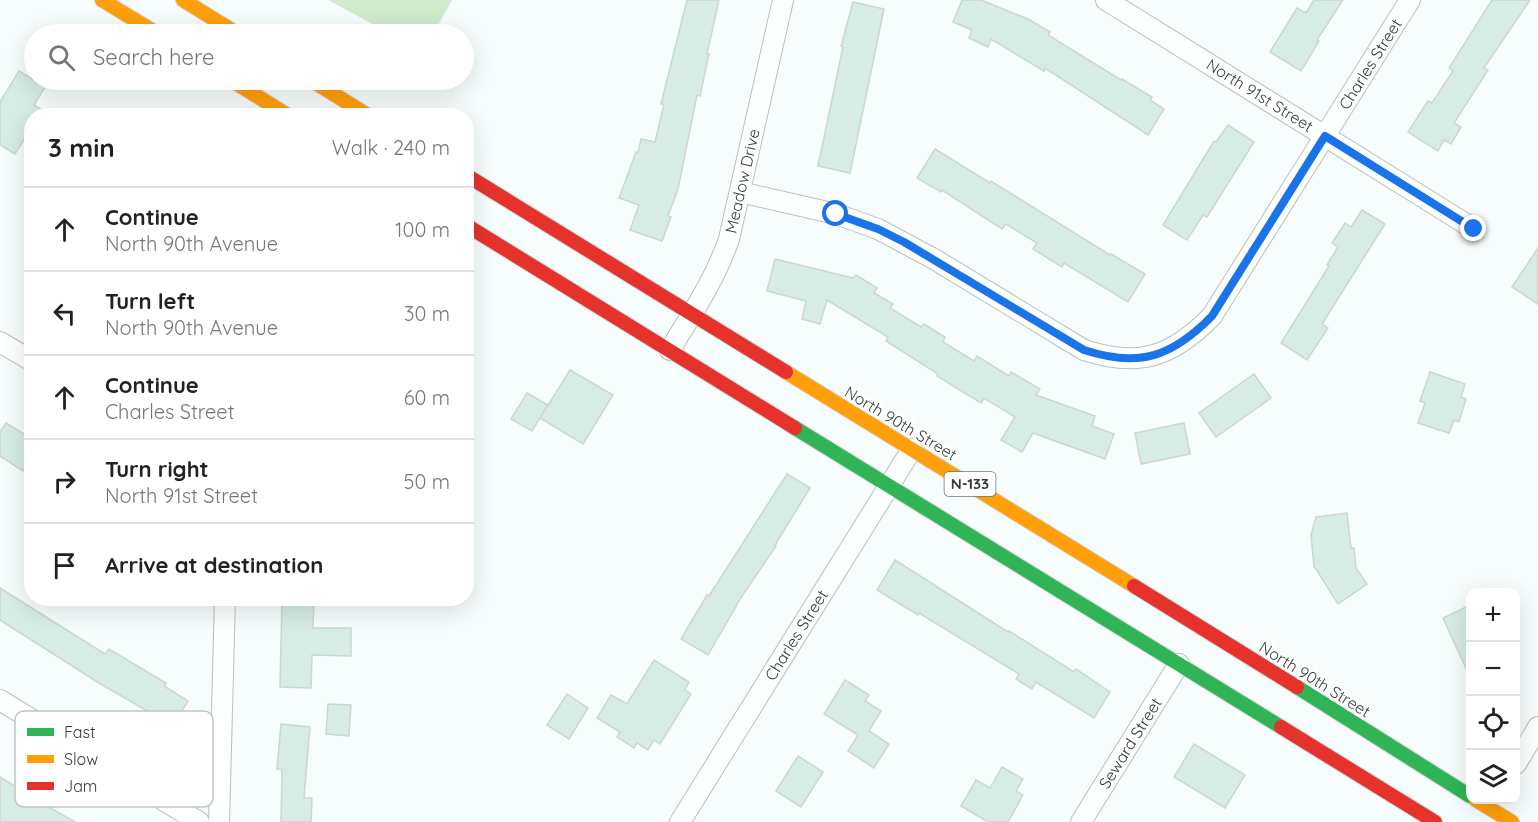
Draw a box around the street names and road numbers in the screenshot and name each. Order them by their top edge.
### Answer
street label: Charles Street [1334,15,1406,113]
street label: North 91st Street [1203,54,1317,136]
street label: Meadow Drive [720,127,764,235]
street label: North 90th Street [841,382,961,464]
road number: N-133 [944,472,996,496]
street label: Charles Street [760,586,832,684]
street label: North 90th Street [1256,637,1374,721]
street label: Seward Street [1094,694,1166,792]

